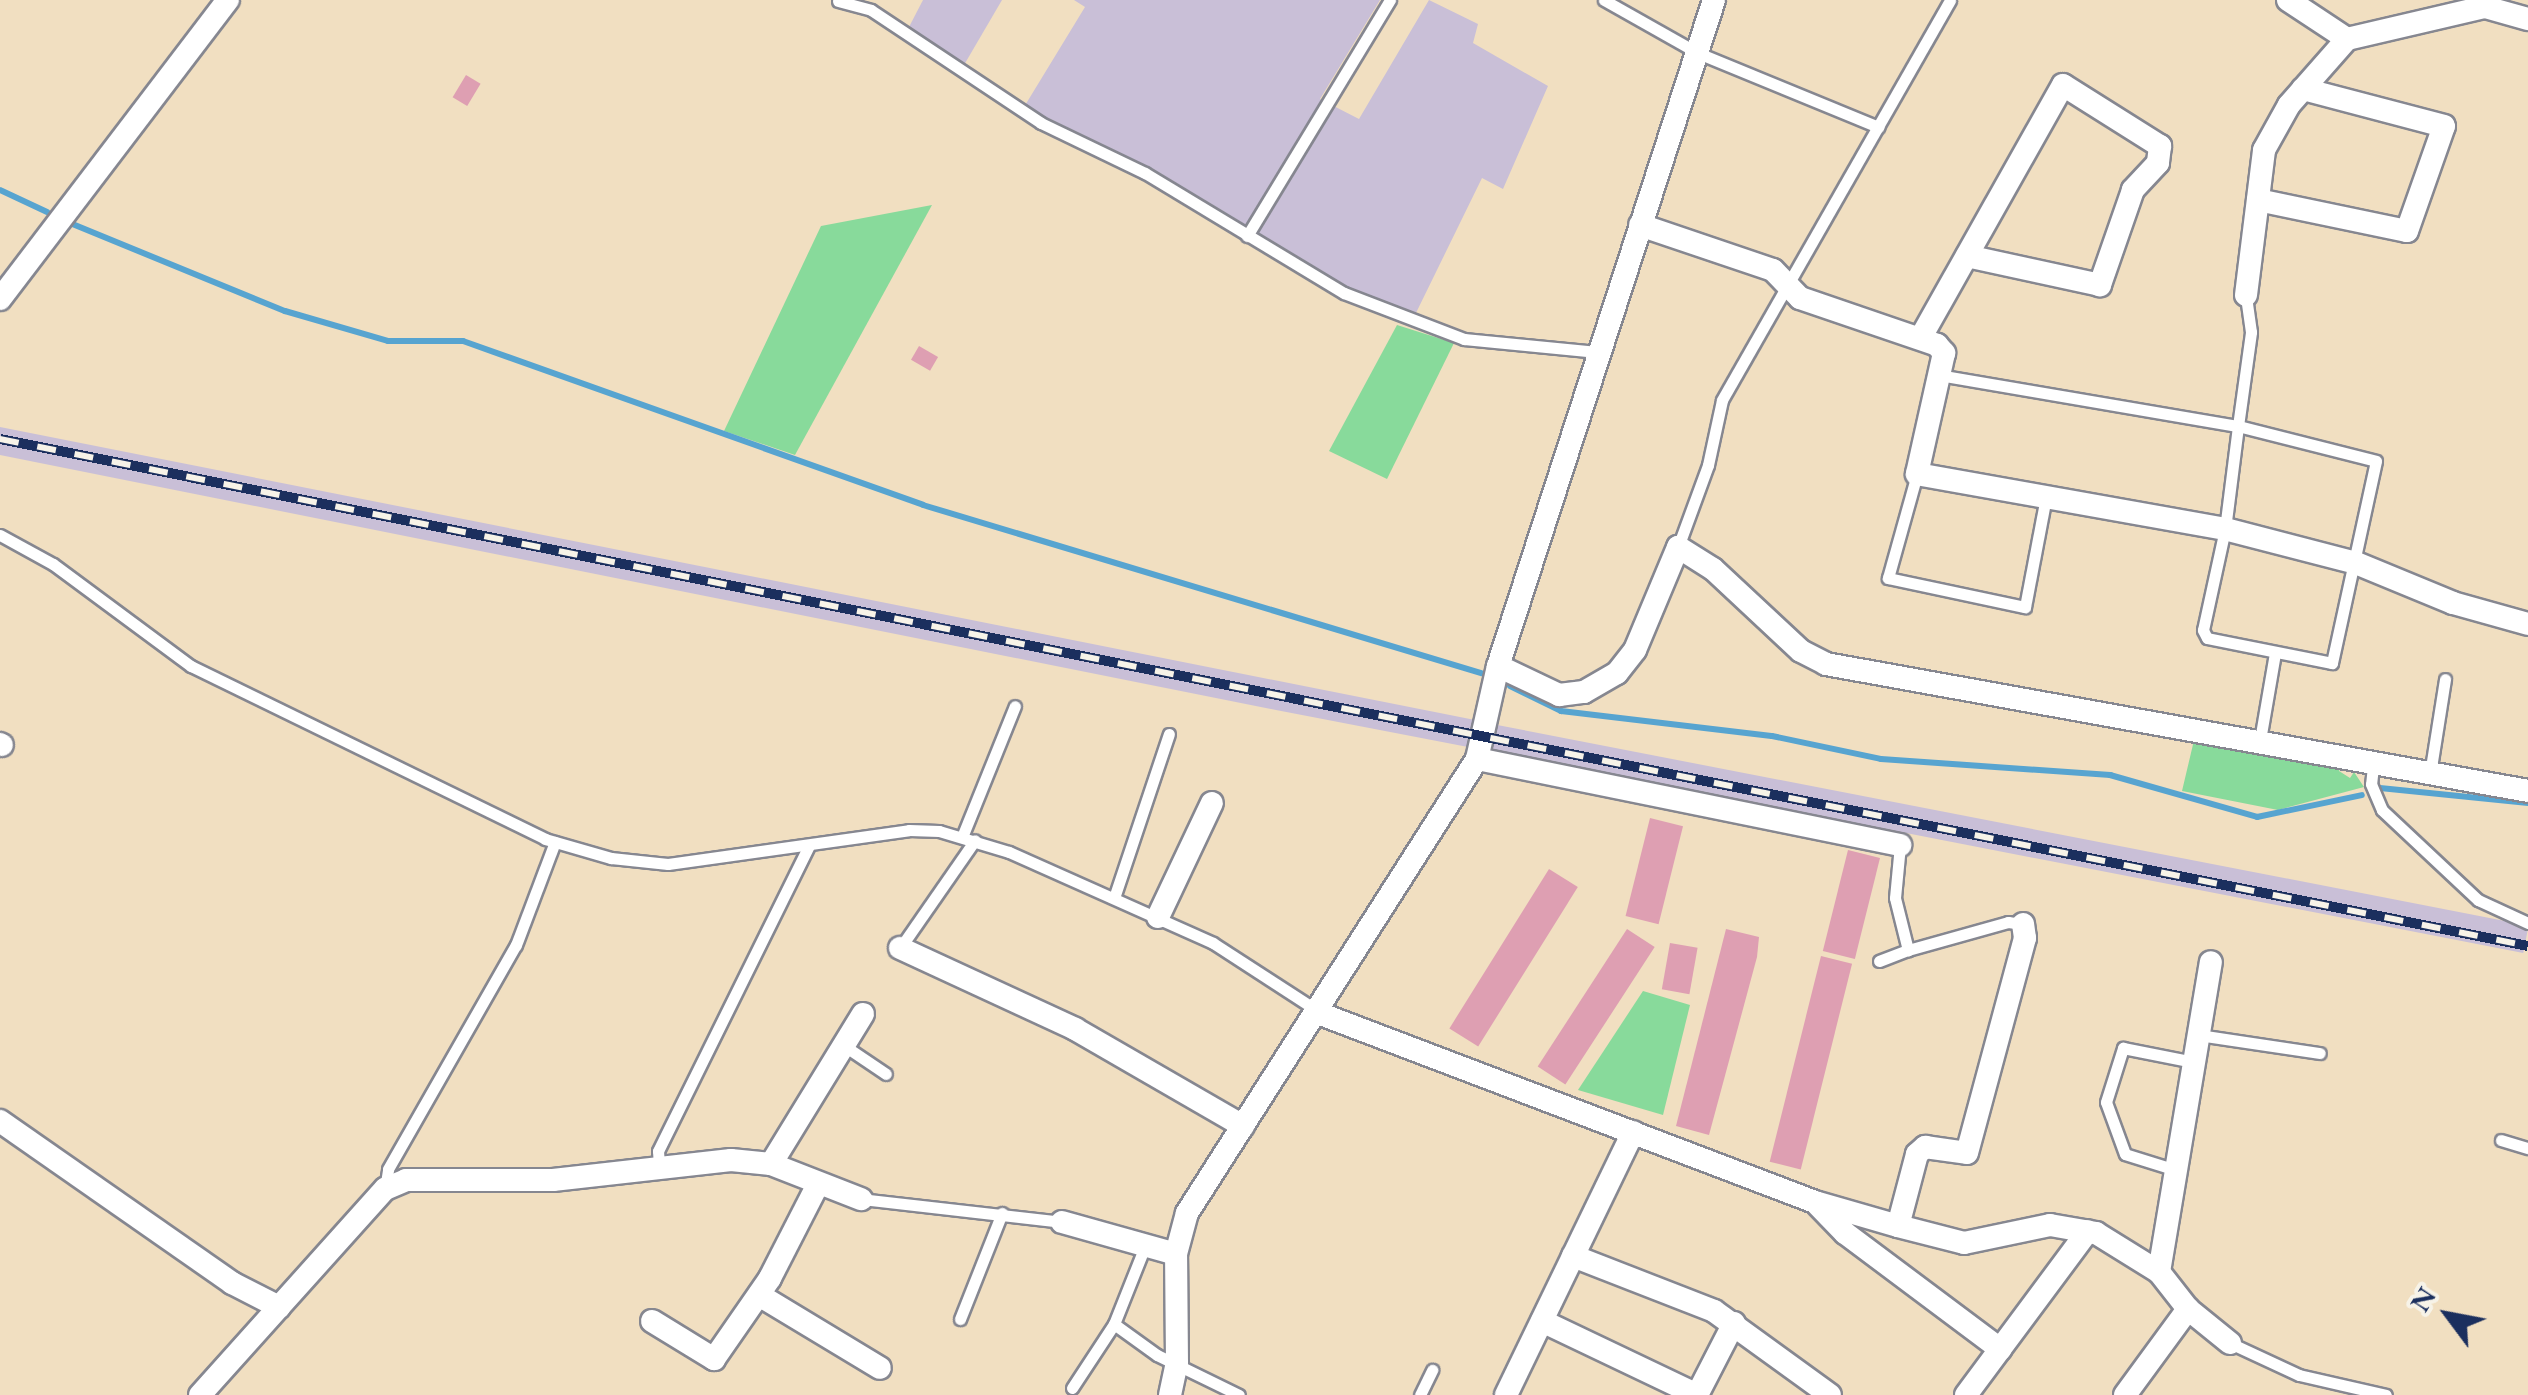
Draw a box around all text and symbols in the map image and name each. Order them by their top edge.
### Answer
north arrow [2398,1265,2498,1365]
text: N [2401,1280,2444,1318]

